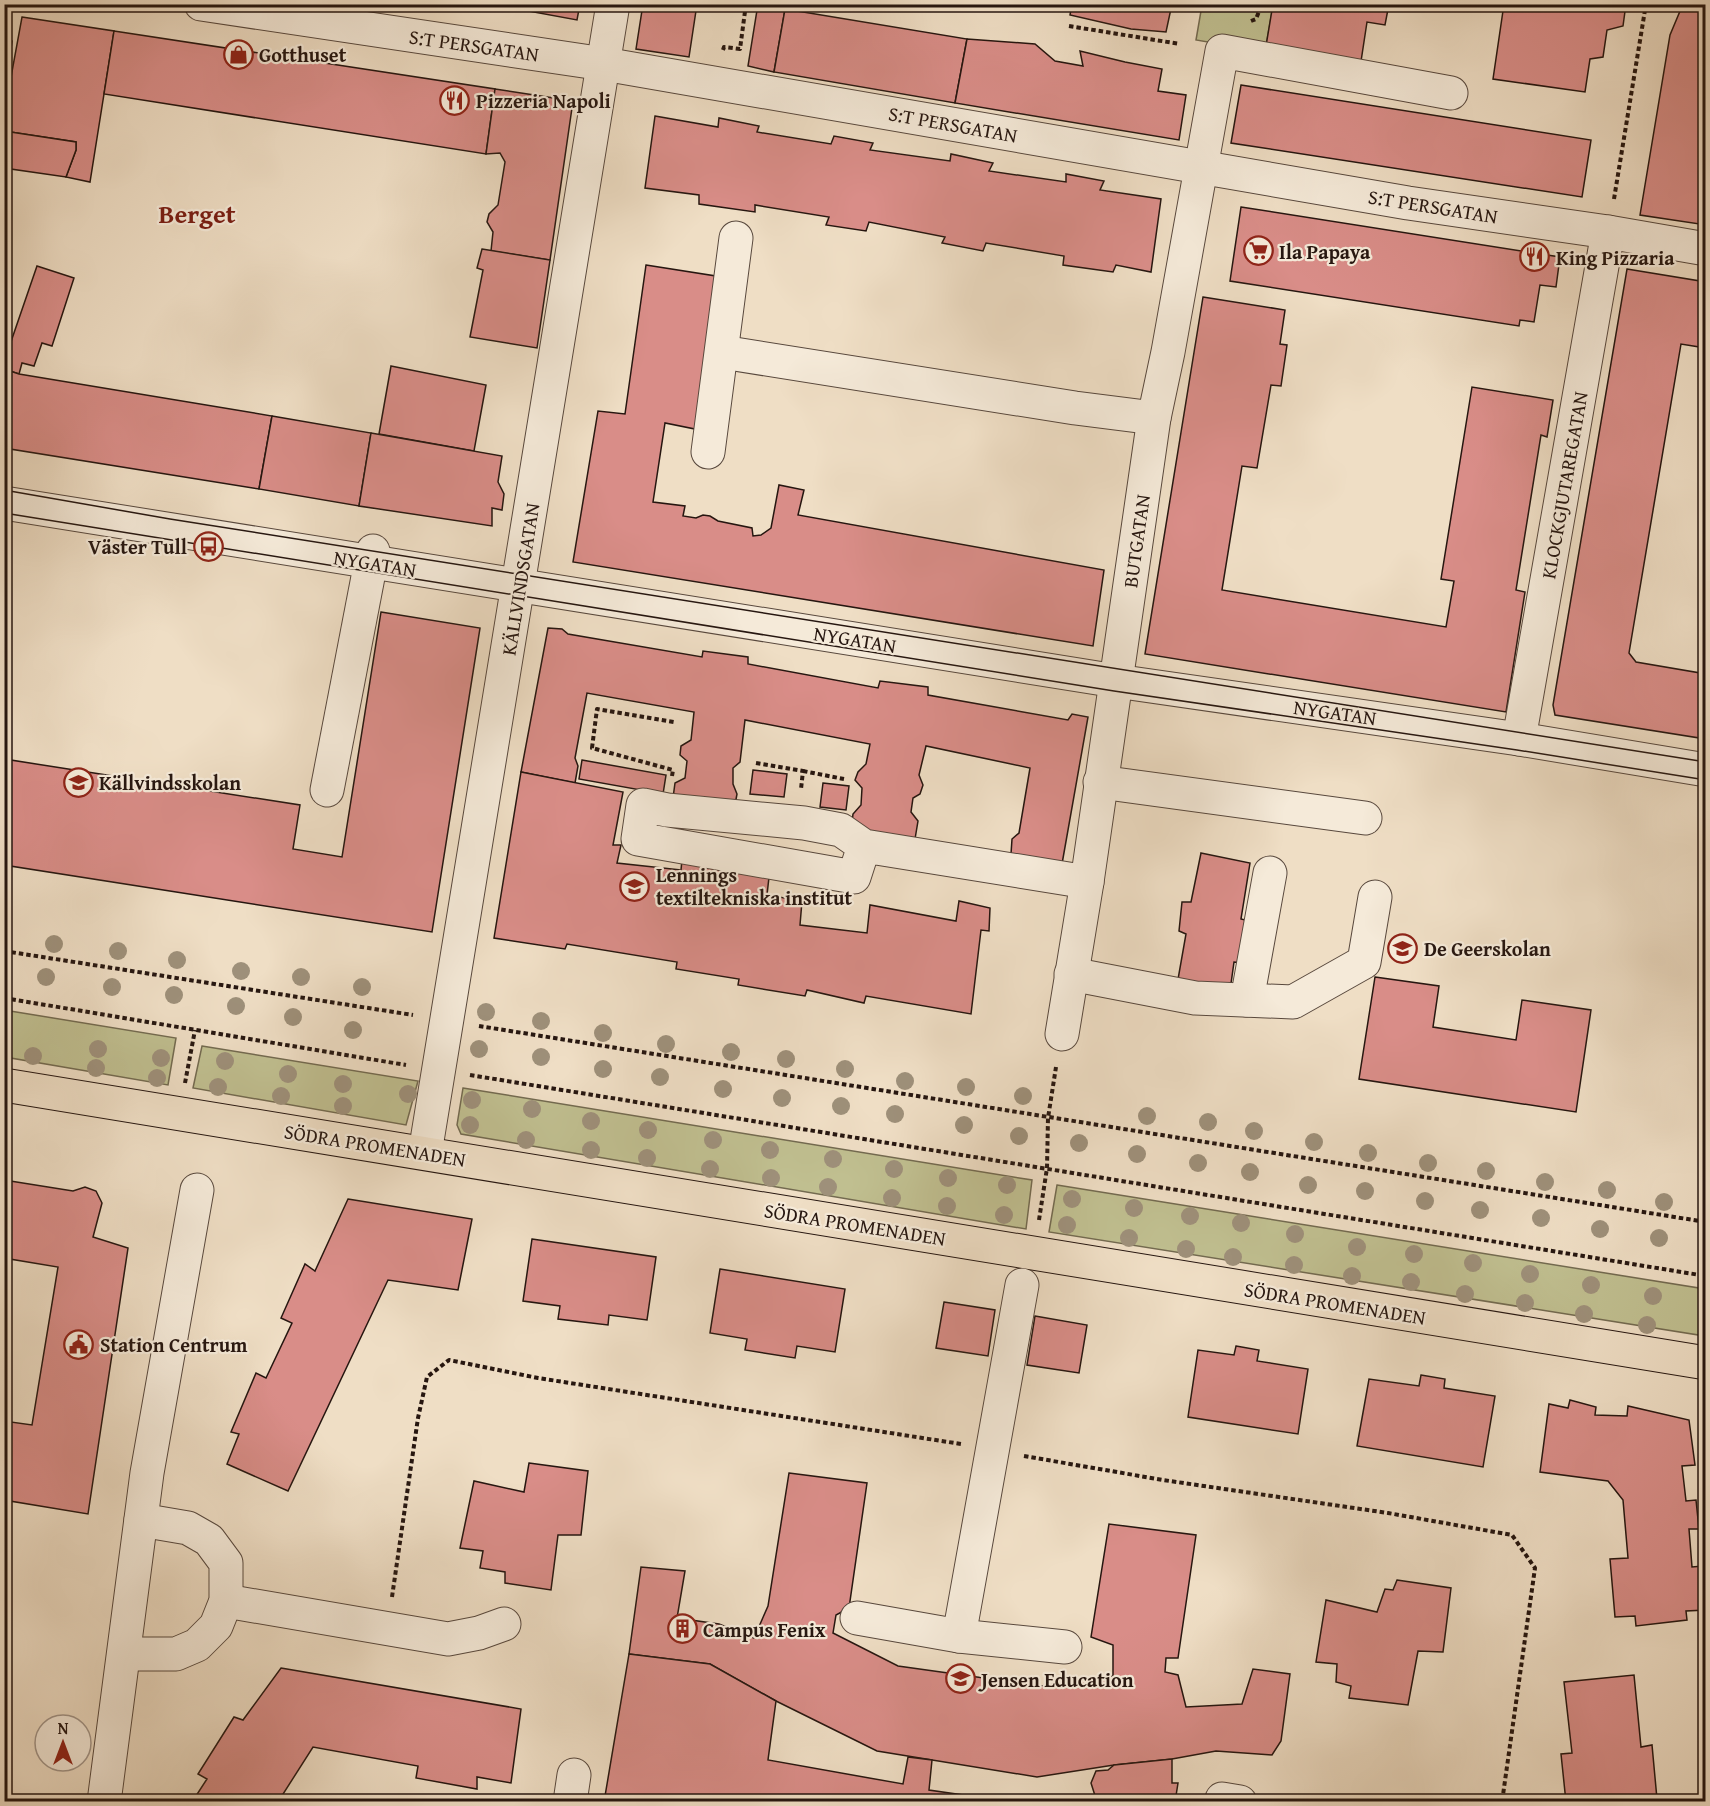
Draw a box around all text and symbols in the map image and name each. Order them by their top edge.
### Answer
street label: S:T PERSGATAN [407,22,541,68]
shop icon: Gotthuset [222,38,254,70]
place label: Gotthuset [259,40,347,69]
restaurant icon: Pizzeria Napoli [439,84,471,116]
place label: Pizzeria Napoli [476,86,611,115]
street label: S:T PERSGATAN [886,98,1020,150]
street label: S:T PERSGATAN [1366,181,1500,231]
district label: Berget [158,194,236,233]
supermarket icon: Ila Papaya [1242,235,1274,267]
place label: Ila Papaya [1279,237,1371,266]
restaurant icon: King Pizzaria [1519,241,1551,273]
place label: King Pizzaria [1556,243,1675,272]
street label: KLOCKGJUTAREGATAN [1533,389,1595,581]
street label: BUTGATAN [1115,492,1157,590]
street label: KÄLLVINDSGATAN [494,501,546,657]
bus stop icon: Väster Tull [192,530,224,562]
place label: Väster Tull [88,532,187,561]
street label: NYGATAN [332,542,418,584]
street label: NYGATAN [812,618,898,660]
street label: NYGATAN [1292,692,1378,732]
school or university icon: Källvindsskolan [62,766,94,798]
place label: Källvindsskolan [99,768,241,797]
place label: Lennings textiltekniska institut [656,860,852,912]
school or university icon: Lennings textiltekniska institut [619,870,651,902]
school or university icon: De Geerskolan [1387,932,1419,964]
place label: De Geerskolan [1424,934,1551,963]
street label: SÖDRA PROMENADEN [282,1116,468,1174]
street label: SÖDRA PROMENADEN [762,1195,948,1253]
street label: SÖDRA PROMENADEN [1242,1274,1428,1332]
public building icon: Station Centrum [63,1328,95,1360]
place label: Station Centrum [100,1330,247,1359]
building icon: Campus Fenix [666,1613,698,1645]
place label: Campus Fenix [703,1615,826,1644]
school or university icon: Jensen Education [944,1663,976,1695]
place label: Jensen Education [978,1665,1134,1694]
north arrow [33,1713,93,1773]
text: N [58,1716,69,1740]

